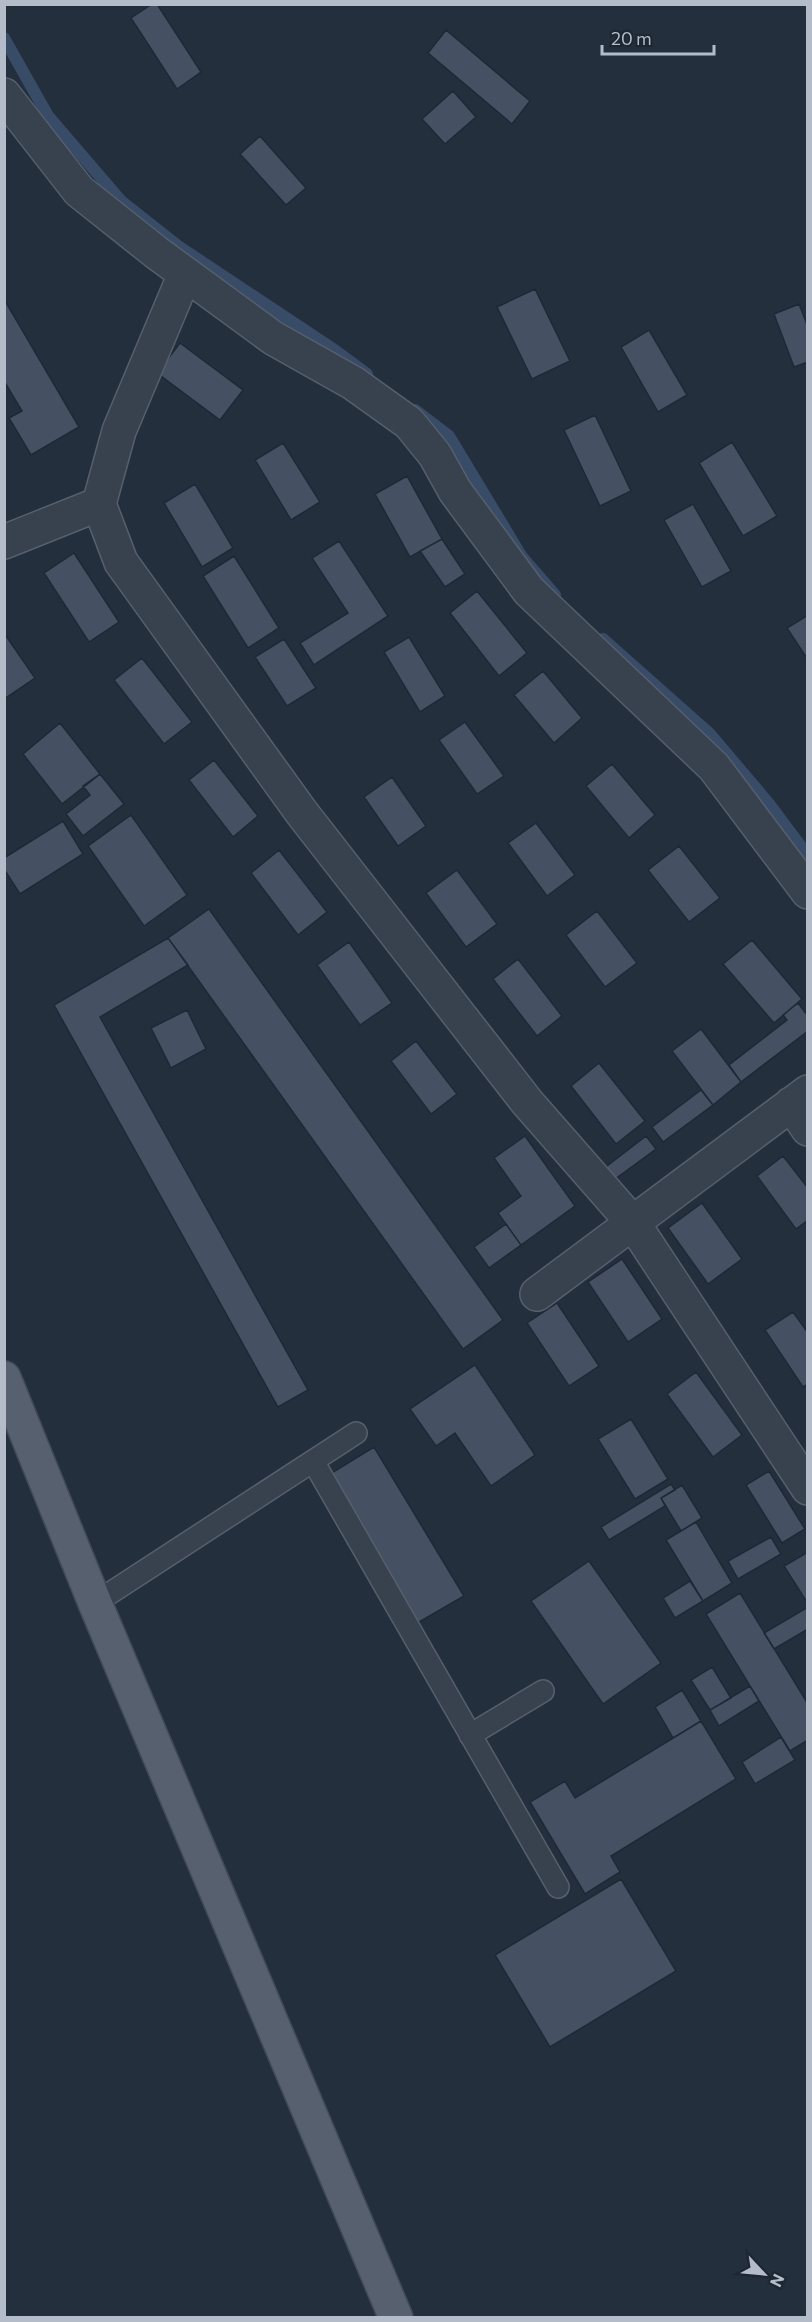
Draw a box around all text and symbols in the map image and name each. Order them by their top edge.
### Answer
scale bar [602,18,714,56]
text: 20 m [611,27,652,49]
north arrow [734,2244,794,2304]
text: N [767,2271,789,2290]

